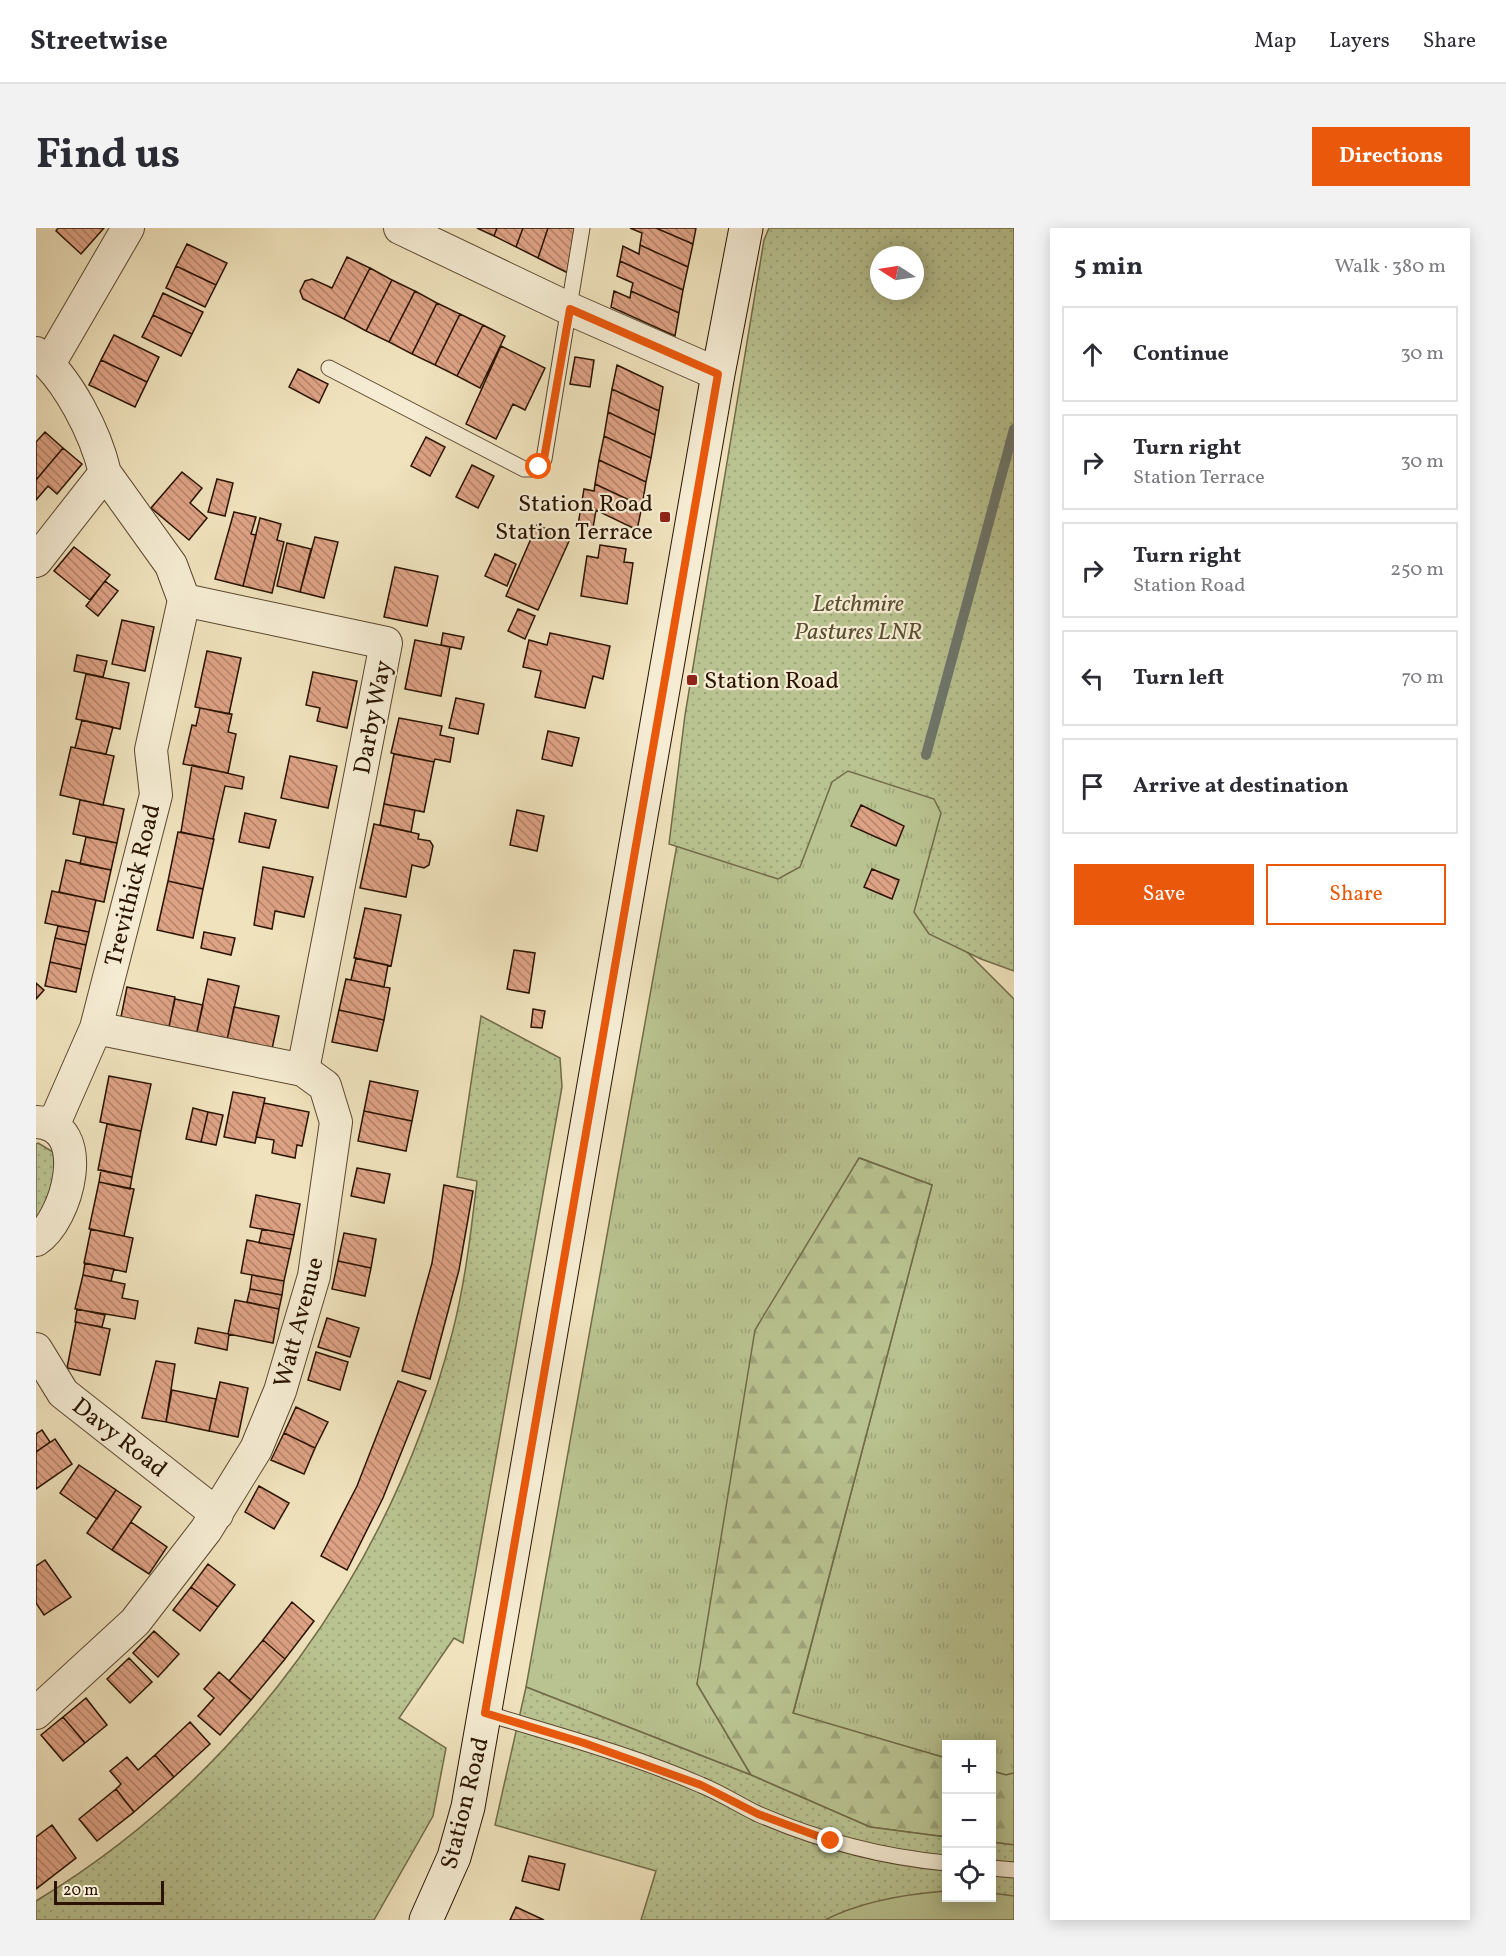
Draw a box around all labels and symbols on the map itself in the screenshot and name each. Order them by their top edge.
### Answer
north arrow [870,246,924,300]
route start [525,453,551,479]
place label: Station Road Station Terrace [495,488,653,550]
marker: Station Road Station Terrace [658,510,672,524]
park label: Letchmire Pastures LNR [794,588,922,650]
street label: Darby Way [346,658,402,777]
place label: Station Road [704,665,839,699]
marker: Station Road [685,673,699,687]
street label: Trevithick Road [97,801,171,970]
street label: Watt Avenue [266,1253,334,1392]
street label: Davy Road [64,1390,174,1487]
street label: Station Road [433,1734,499,1873]
route end [817,1827,843,1853]
scale bar [54,1878,164,1906]

